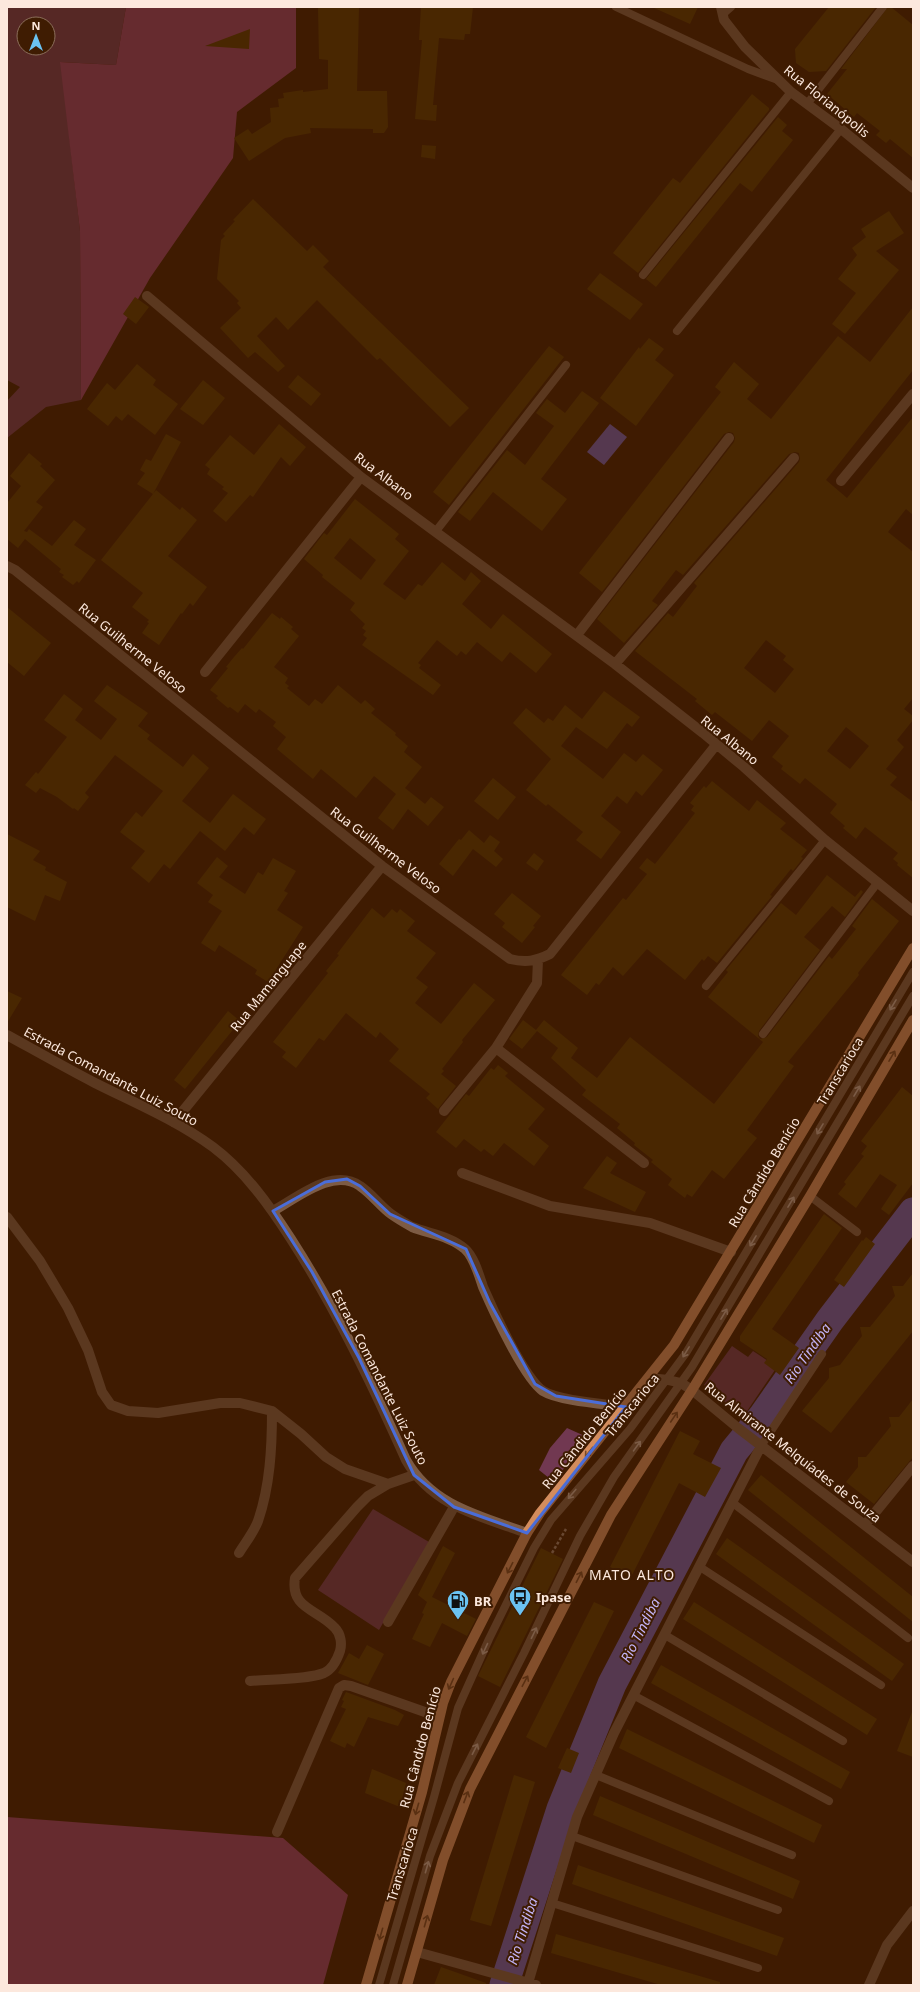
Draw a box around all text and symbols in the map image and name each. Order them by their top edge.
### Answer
north arrow [16,16,56,56]
text: N [32,18,40,33]
street label: Rua Florianópolis [780,61,874,141]
street label: Rua Albano [351,448,417,504]
street label: Rua Guilherme Veloso [75,599,191,697]
street label: Rua Albano [697,711,763,769]
street label: Rua Guilherme Veloso [327,802,445,898]
street label: Rua Mamanguape [226,937,310,1035]
one-way arrow [889,999,897,1011]
street label: Estrada Comandante Luiz Souto [21,1022,201,1130]
street label: Transcarioca [812,1033,868,1109]
one-way arrow [889,1050,897,1062]
one-way arrow [853,1086,861,1097]
street label: Rua Cândido Benício [724,1113,804,1230]
one-way arrow [815,1123,823,1135]
one-way arrow [787,1196,795,1208]
one-way arrow [749,1235,757,1247]
street label: Estrada Comandante Luiz Souto [328,1286,432,1468]
one-way arrow [720,1308,728,1320]
water label: Rio Tindiba [779,1319,835,1387]
one-way arrow [682,1346,690,1358]
street label: Transcarioca [601,1369,663,1441]
street label: Rua Almirante Melquíades de Souza [701,1377,885,1527]
street label: Rua Cândido Benício [537,1383,631,1492]
one-way arrow [670,1412,678,1423]
one-way arrow [633,1440,641,1451]
one-way arrow [585,1447,594,1457]
one-way arrow [568,1489,577,1499]
one-way arrow [506,1562,513,1574]
district label: MATO ALTO [589,1565,675,1584]
one-way arrow [576,1571,583,1583]
bus stop icon: Ipase [507,1584,533,1617]
fuel station icon: BR [445,1588,471,1621]
place label: Ipase [536,1588,572,1606]
place label: BR [474,1592,492,1610]
water label: Rio Tindiba [616,1595,664,1665]
one-way arrow [531,1627,538,1639]
one-way arrow [481,1642,488,1654]
one-way arrow [522,1676,529,1688]
one-way arrow [447,1678,454,1690]
street label: Rua Cândido Benício [395,1684,445,1810]
one-way arrow [472,1743,479,1755]
one-way arrow [463,1792,471,1804]
one-way arrow [413,1802,420,1815]
street label: Transcarioca [382,1825,422,1903]
one-way arrow [424,1860,431,1873]
water label: Rio Tindiba [502,1895,542,1967]
one-way arrow [422,1914,430,1927]
one-way arrow [377,1927,384,1940]

